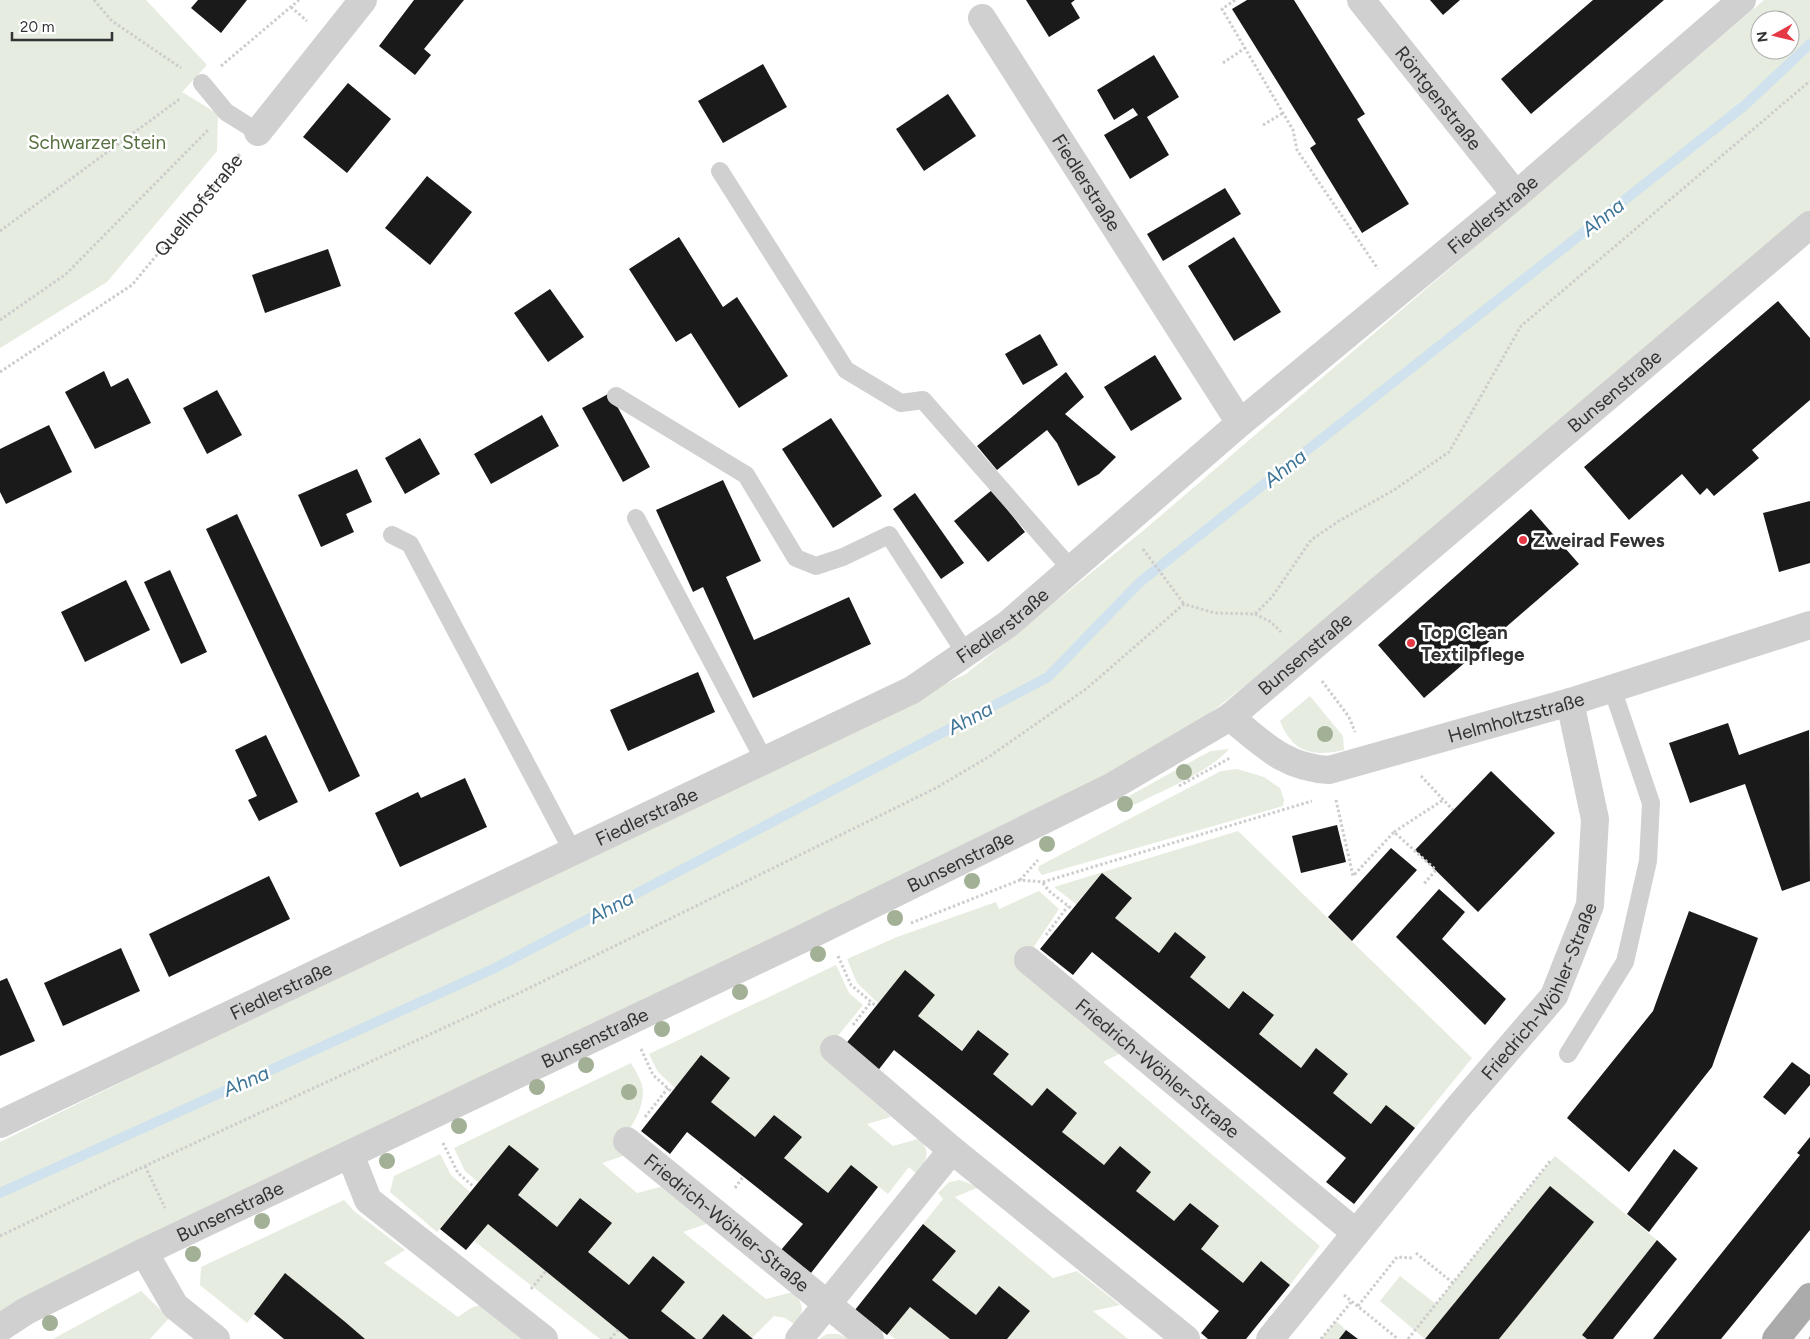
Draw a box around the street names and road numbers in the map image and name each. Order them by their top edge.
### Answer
street label: Röntgenstraße [1391,41,1487,154]
street label: Fiedlerstraße [1047,130,1126,235]
street label: Quellhofstraße [149,149,247,261]
street label: Fiedlerstraße [1443,170,1542,258]
street label: Bunsenstraße [1563,345,1666,437]
street label: Fiedlerstraße [951,583,1053,668]
street label: Bunsenstraße [1253,607,1356,700]
street label: Helmholtzstraße [1445,687,1587,747]
street label: Fiedlerstraße [592,782,701,850]
street label: Bunsenstraße [903,825,1017,897]
street label: Friedrich-Wöhler-Straße [1476,899,1601,1084]
street label: Fiedlerstraße [226,956,336,1024]
street label: Friedrich-Wöhler-Straße [1071,993,1245,1143]
street label: Bunsenstraße [537,1002,652,1073]
street label: Friedrich-Wöhler-Straße [640,1148,814,1297]
street label: Bunsenstraße [172,1176,287,1246]

